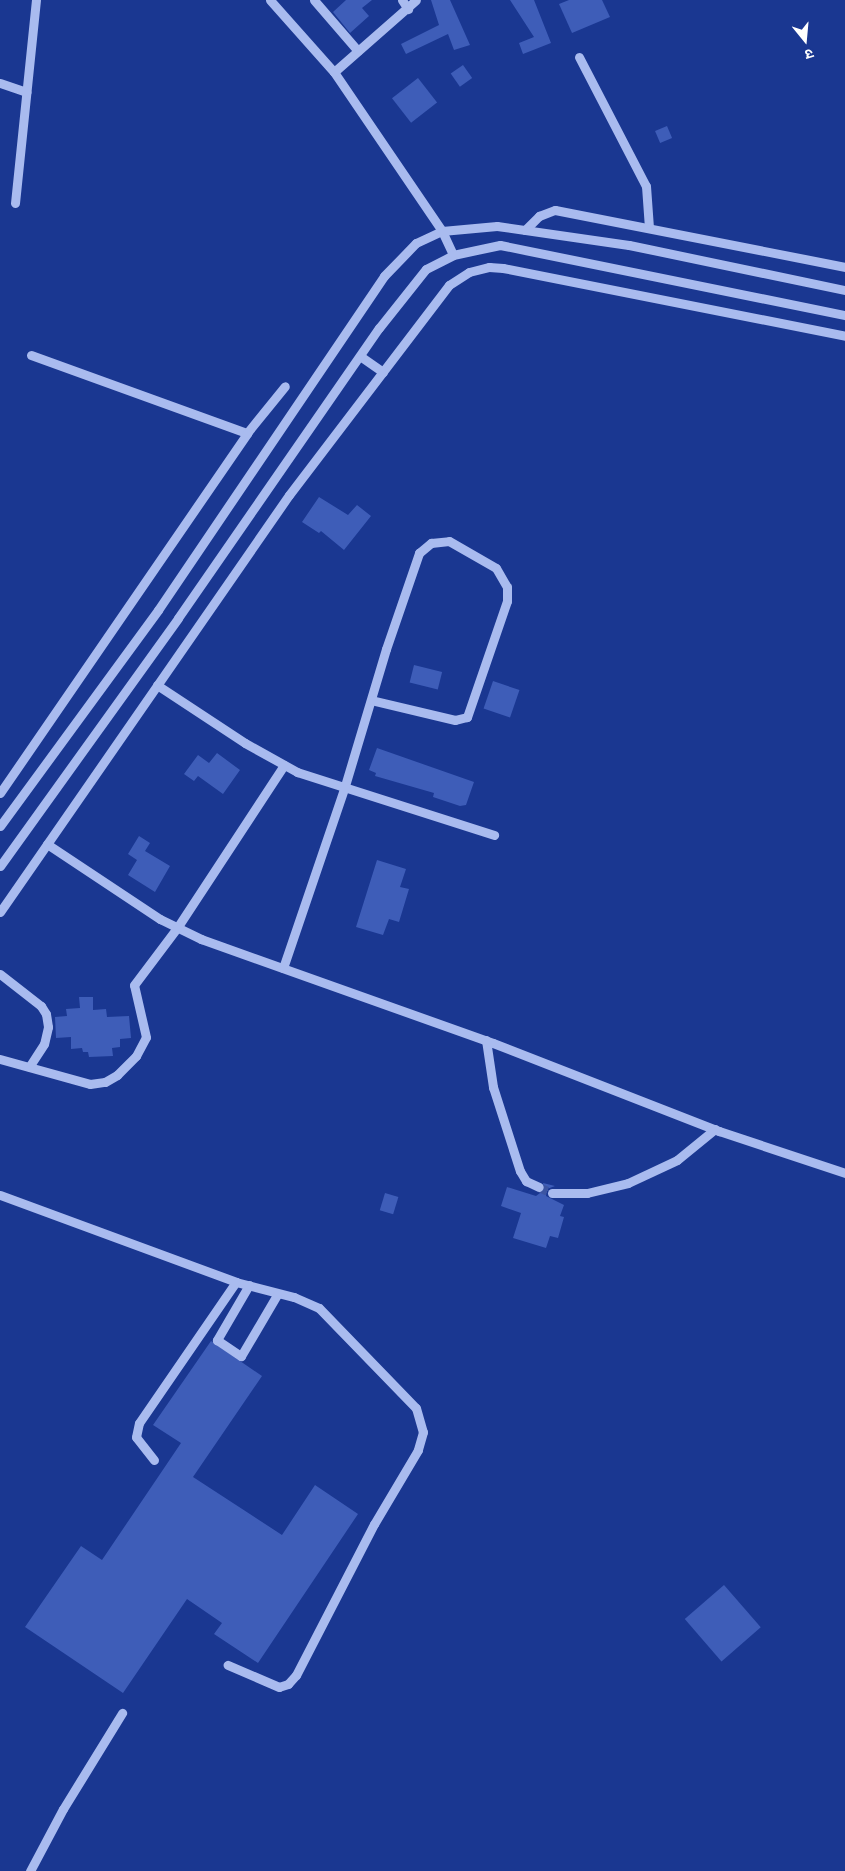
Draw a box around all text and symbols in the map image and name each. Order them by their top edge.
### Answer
north arrow [780,15,830,65]
text: उ [803,45,816,63]

